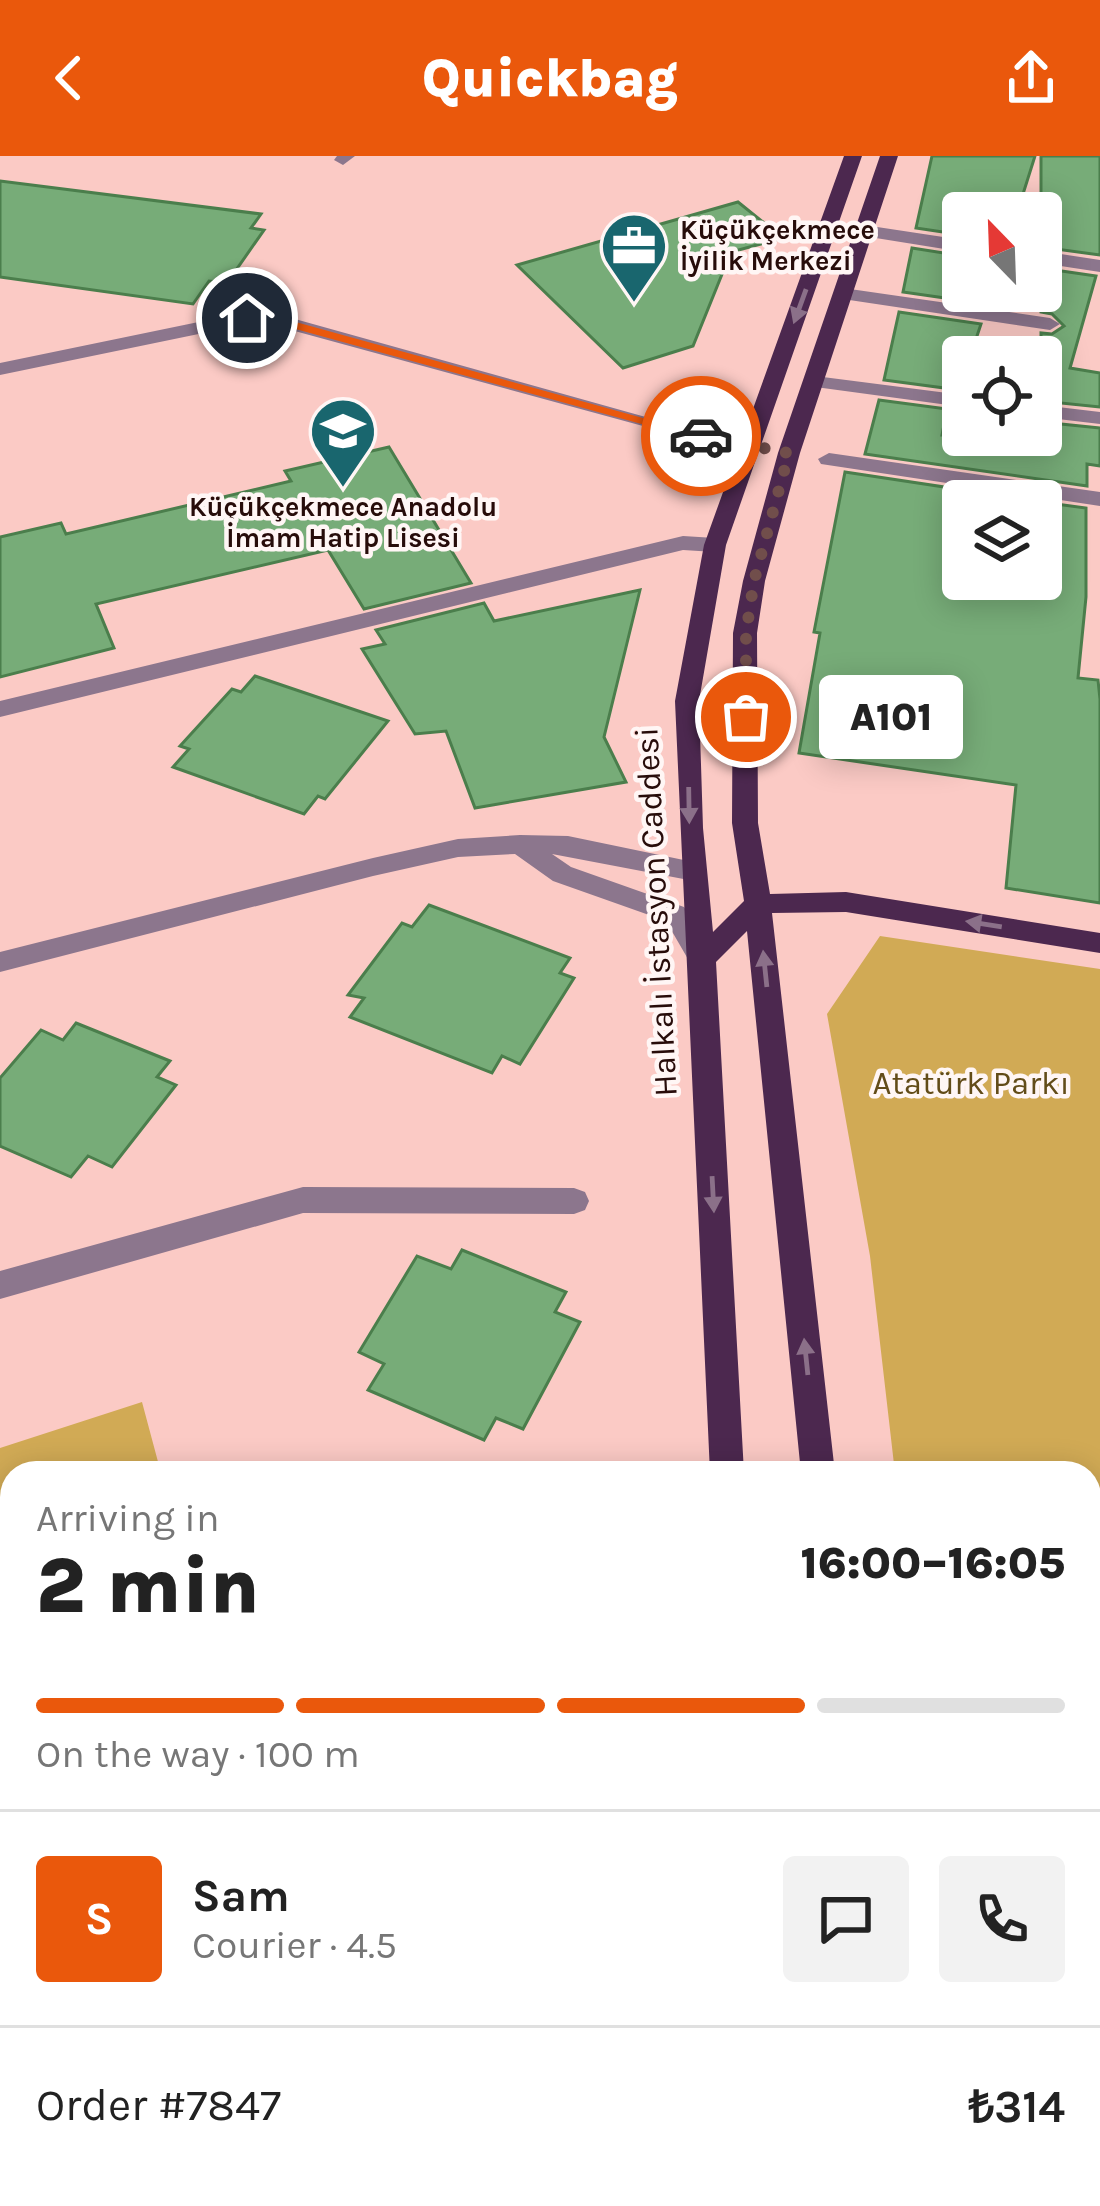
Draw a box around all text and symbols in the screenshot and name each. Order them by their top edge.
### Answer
icon: back [36,45,102,111]
icon: share [998,45,1064,111]
text: Quickbag [422,46,678,110]
north arrow [942,192,1062,312]
map controls [942,192,1062,600]
office icon: Küçükçekmece İyilik Merkezi [599,211,669,305]
place label: Küçükçekmece İyilik Merkezi [680,214,875,277]
pin [196,267,298,369]
icon: home [214,285,280,351]
one-way arrow [790,288,808,324]
button: locate [942,336,1062,456]
courier [641,376,761,496]
school or university icon: Küçükçekmece Anadolu İmam Hatip Lisesi [308,396,378,490]
icon: car [668,403,734,469]
button: layers [942,480,1062,600]
place label: Küçükçekmece Anadolu İmam Hatip Lisesi [189,491,497,554]
pin [695,666,797,768]
callout: A101 [818,675,962,759]
icon: bag [713,684,779,750]
text: A101 [850,694,932,740]
street label: Halkalı İstasyon Caddesi [627,726,685,1098]
one-way arrow [679,787,699,825]
one-way arrow [965,914,1003,933]
one-way arrow [755,950,774,987]
park label: Atatürk Parkı [872,1064,1070,1102]
one-way arrow [704,1176,723,1214]
one-way arrow [796,1338,815,1375]
text: Arriving in [36,1495,219,1541]
text: 16:00–16:05 [801,1537,1065,1589]
text: 2 min [36,1540,260,1632]
text: On the way · 100 m [36,1731,360,1777]
button: chat [783,1856,909,1982]
button: phone [939,1856,1065,1982]
text: Sam [192,1870,290,1922]
text: S [85,1893,113,1945]
text: Courier · 4.5 [192,1922,397,1968]
text: Order #7847 [36,2079,281,2131]
text: ₺314 [968,2081,1065,2133]

